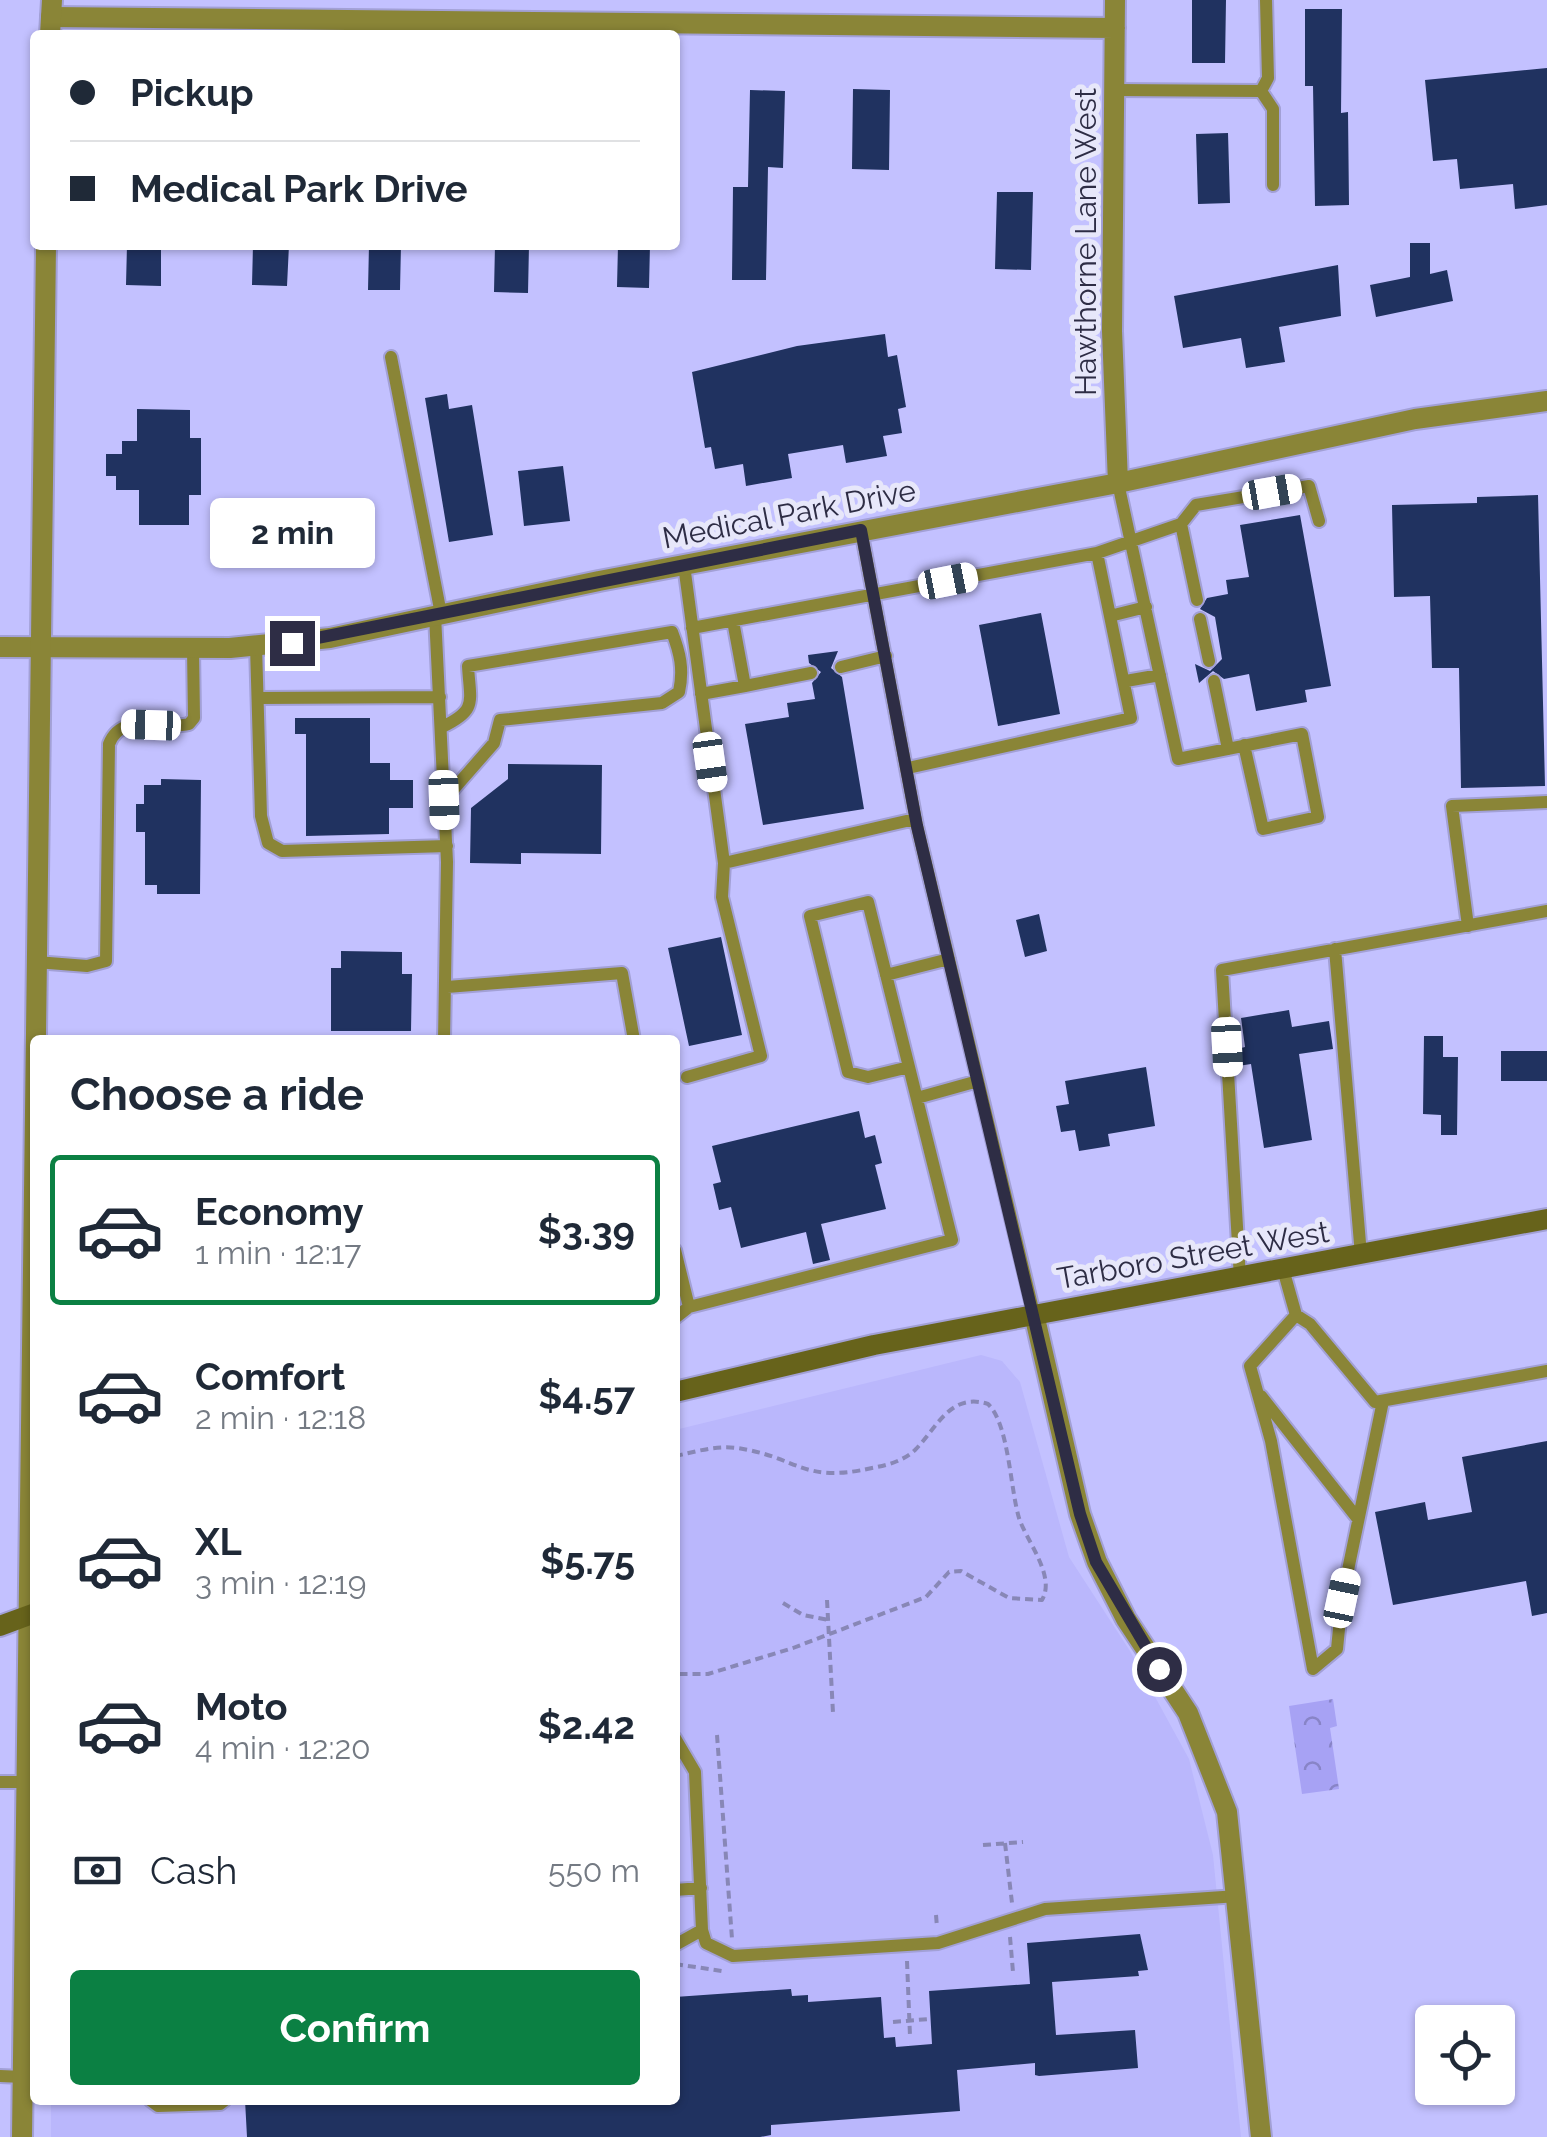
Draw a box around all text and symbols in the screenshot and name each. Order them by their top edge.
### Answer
text: Pickup [130,70,254,115]
street label: Hawthorne Lane West [1068,88,1103,396]
text: Medical Park Drive [130,166,468,211]
street label: Medical Park Drive [659,472,919,556]
car [1240,472,1304,512]
callout: 2 min [210,498,374,568]
text: 2 min [251,514,334,551]
car [916,561,980,601]
route end [270,621,315,666]
car [120,709,182,741]
car [691,730,729,794]
car [428,769,460,831]
car [1210,1016,1244,1078]
text: Choose a ride [70,1068,364,1121]
icon: car [75,1185,165,1275]
text: Economy [195,1189,364,1234]
text: $3.39 [538,1208,635,1253]
street label: Tarboro Street West [1054,1214,1332,1296]
text: 1 min · 12:17 [195,1234,361,1271]
icon: car [75,1350,165,1440]
text: Comfort [195,1354,345,1399]
text: $4.57 [538,1373,635,1418]
text: 2 min · 12:18 [195,1399,366,1436]
icon: car [75,1515,165,1605]
text: XL [195,1519,242,1564]
text: $5.75 [540,1538,635,1583]
text: 3 min · 12:19 [195,1564,367,1601]
car [1321,1566,1363,1630]
route start [1137,1647,1182,1692]
icon: car [75,1680,165,1770]
text: Moto [195,1684,288,1729]
text: $2.42 [538,1703,635,1748]
text: 4 min · 12:20 [195,1729,371,1766]
icon: cash [70,1843,125,1898]
text: Cash [150,1848,237,1893]
text: 550 m [548,1852,640,1889]
button: Confirm [70,1970,640,2085]
map controls [1415,2005,1515,2105]
button: locate [1415,2005,1515,2105]

